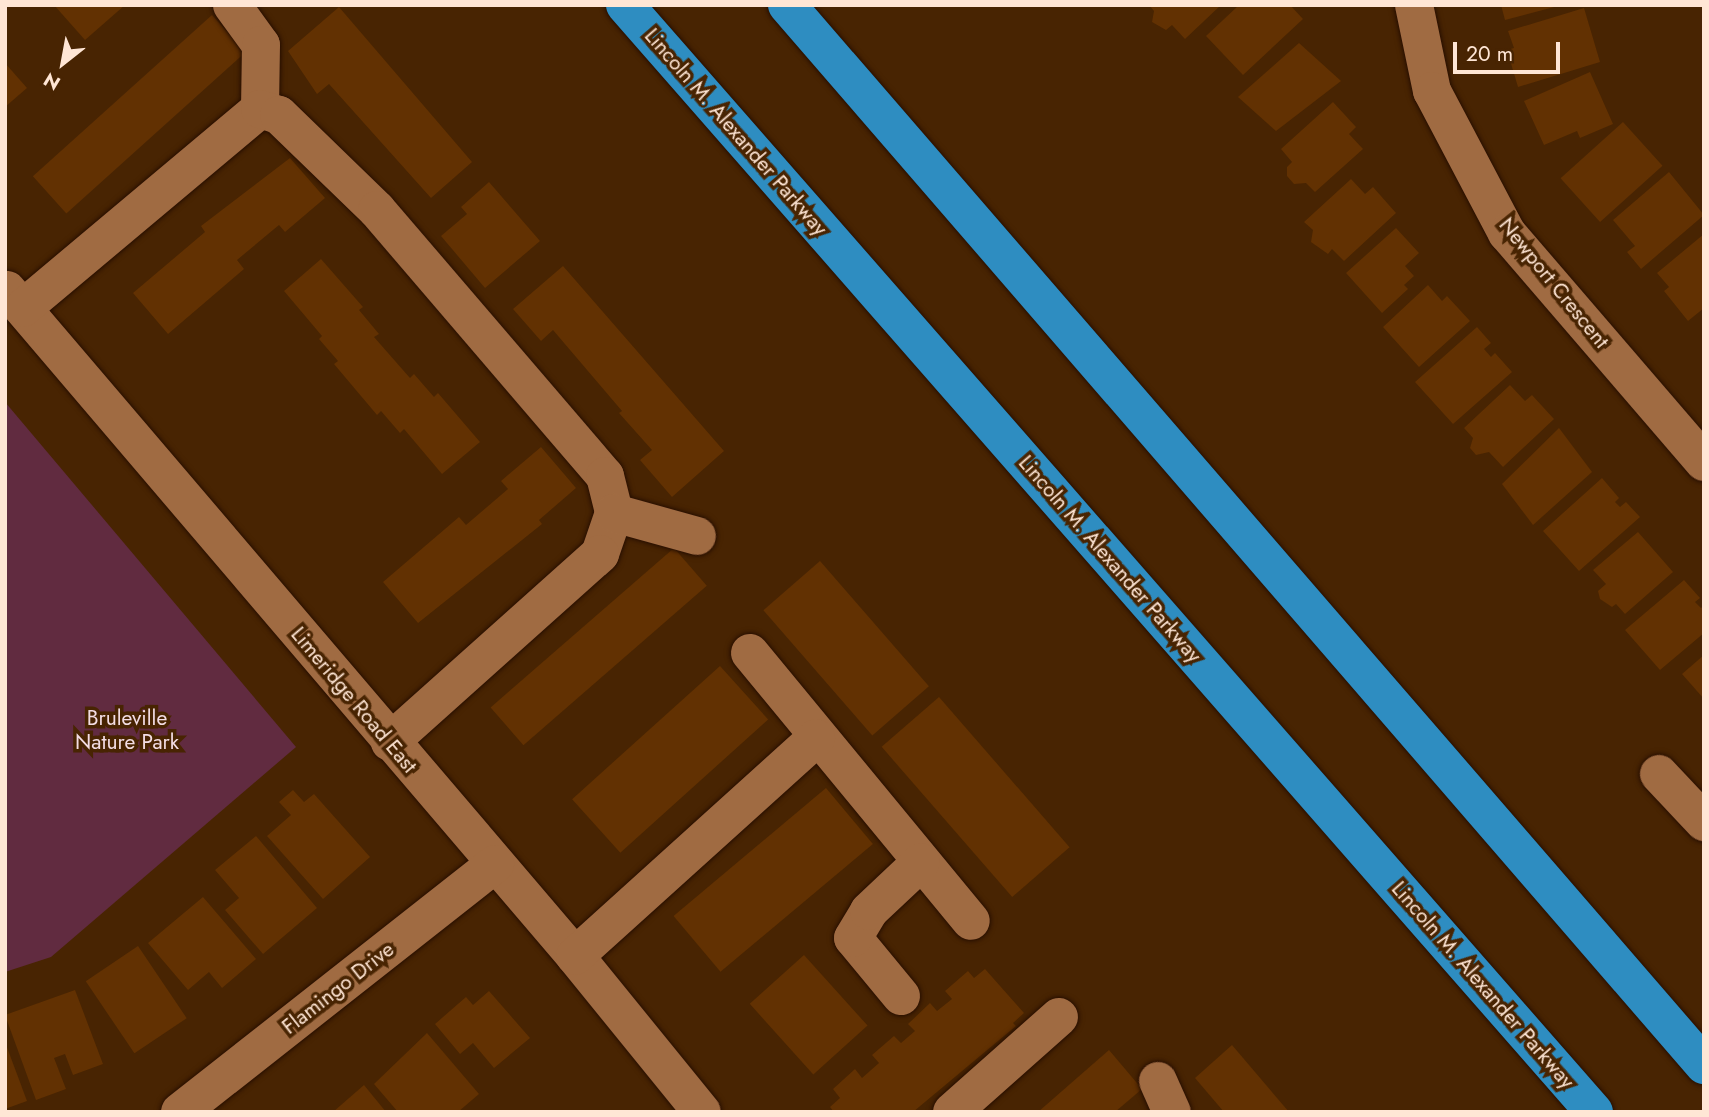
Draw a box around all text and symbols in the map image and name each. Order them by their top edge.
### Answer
street label: Lincoln M. Alexander Parkway [639,23,833,241]
north arrow [28,28,98,98]
scale bar [1457,28,1564,72]
text: 20 m [1466,39,1513,69]
text: N [39,66,65,97]
street label: Newport Crescent [1494,213,1614,353]
street label: Lincoln M. Alexander Parkway [1013,450,1207,668]
street label: Limeridge Road East [286,622,422,778]
park label: Bruleville Nature Park [75,705,179,755]
street label: Lincoln M. Alexander Parkway [1386,876,1580,1094]
street label: Flamingo Drive [277,937,399,1039]

